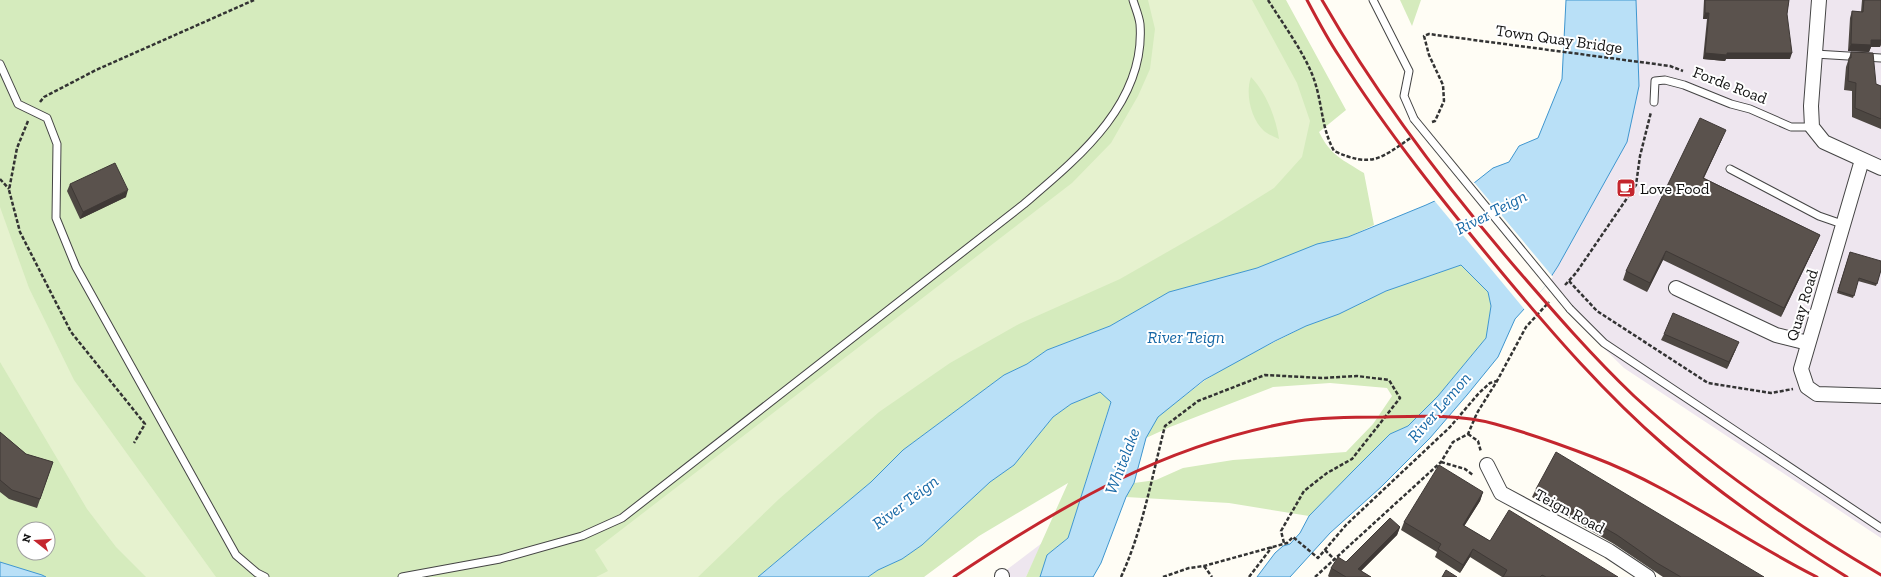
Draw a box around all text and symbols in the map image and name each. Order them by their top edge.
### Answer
street label: Town Quay Bridge [1495,21,1623,57]
street label: Forde Road [1690,62,1770,108]
cafe icon: Love Food [1615,177,1637,199]
place label: Love Food [1640,179,1710,198]
water label: River Teign [1452,185,1530,238]
street label: Quay Road [1782,267,1822,343]
water label: River Teign [1147,327,1225,347]
water label: River Lemon [1403,368,1475,446]
water label: Whitelake [1100,425,1144,497]
water label: River Teign [868,471,942,533]
street label: Teign Road [1532,485,1609,538]
north arrow [16,521,56,561]
text: N [19,532,35,544]

